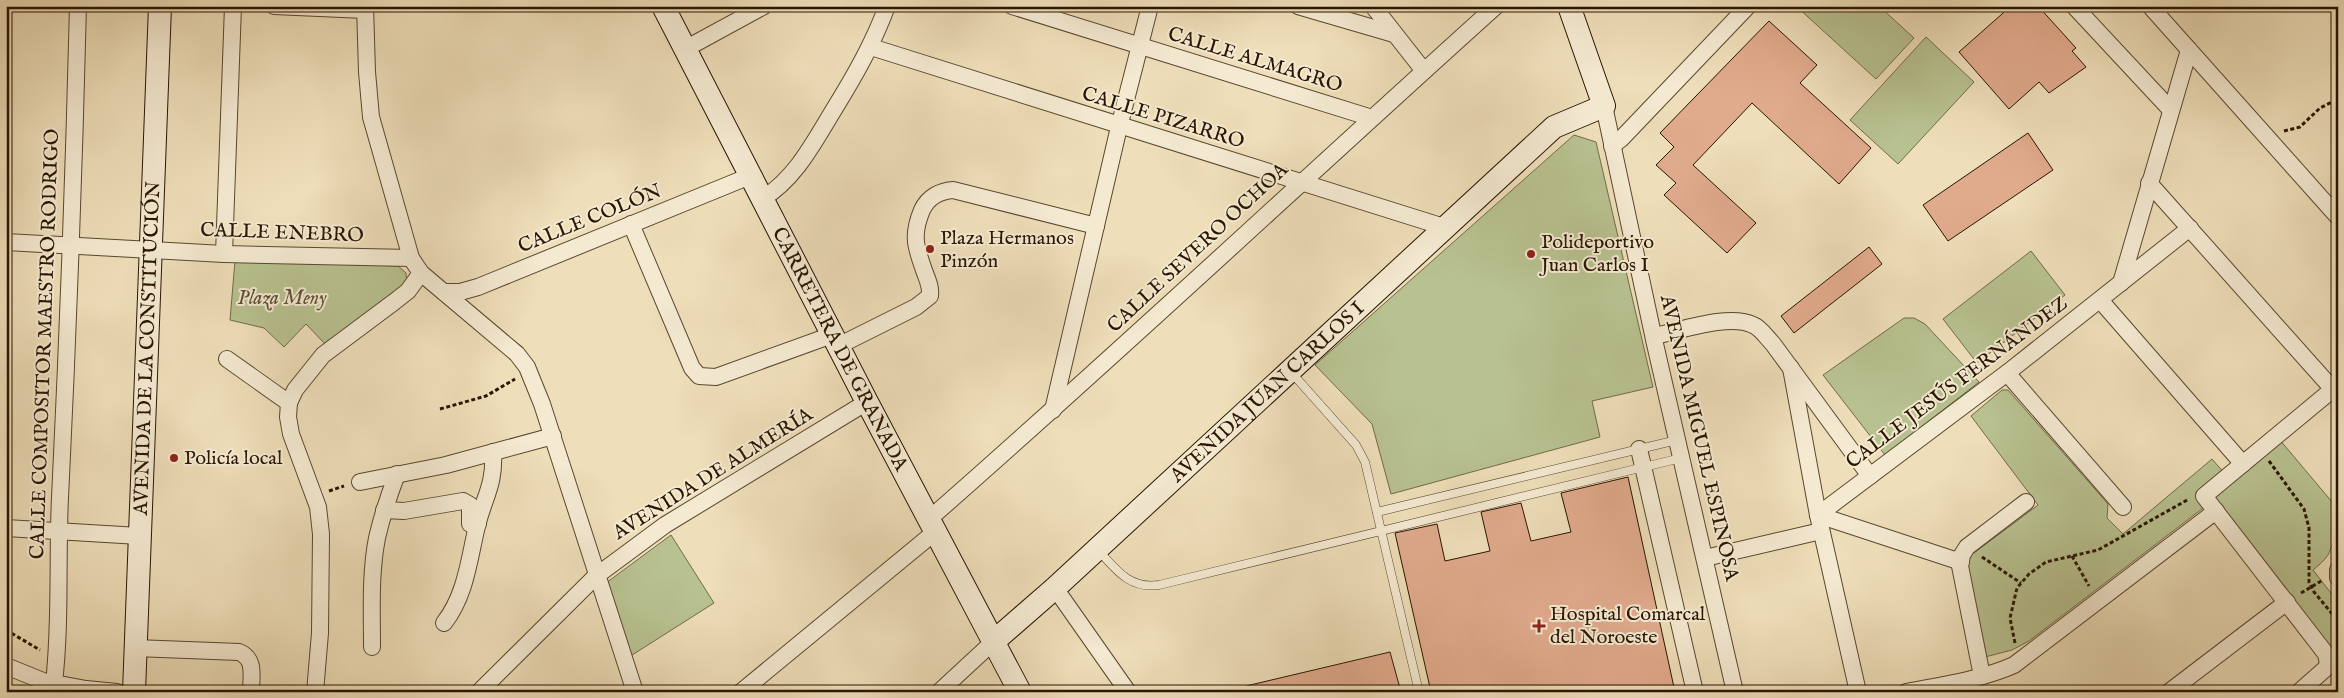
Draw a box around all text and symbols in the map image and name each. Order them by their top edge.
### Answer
street label: CALLE ALMAGRO [1165,22,1345,98]
street label: CALLE PIZARRO [1079,81,1247,155]
street label: CALLE COMPOSITOR MAESTRO RODRIGO [25,128,65,560]
street label: CALLE SEVERO OCHOA [1102,157,1294,338]
street label: CALLE COLÓN [514,179,666,259]
street label: AVENIDA DE LA CONSTITUCIÓN [128,181,166,517]
street label: CALLE ENEBRO [200,218,364,248]
street label: CARRETERA DE GRANADA [767,223,914,476]
place label: Plaza Hermanos Pinzón [940,226,1074,274]
place label: Polideportivo Juan Carlos I [1539,230,1654,278]
marker: Plaza Hermanos Pinzón [924,243,936,255]
marker: Polideportivo Juan Carlos I [1525,248,1537,260]
park label: Plaza Meny [237,286,327,311]
street label: AVENIDA MIGUEL ESPINOSA [1654,291,1744,584]
street label: CALLE JESÚS FERNÁNDEZ [1841,291,2073,475]
street label: AVENIDA JUAN CARLOS I [1164,296,1370,489]
street label: AVENIDA DE ALMERÍA [608,402,818,546]
place label: Policía local [184,446,283,471]
marker: Policía local [168,452,180,464]
place label: Hospital Comarcal del Noroeste [1550,602,1706,650]
marker: Hospital Comarcal del Noroeste [1532,619,1546,633]

